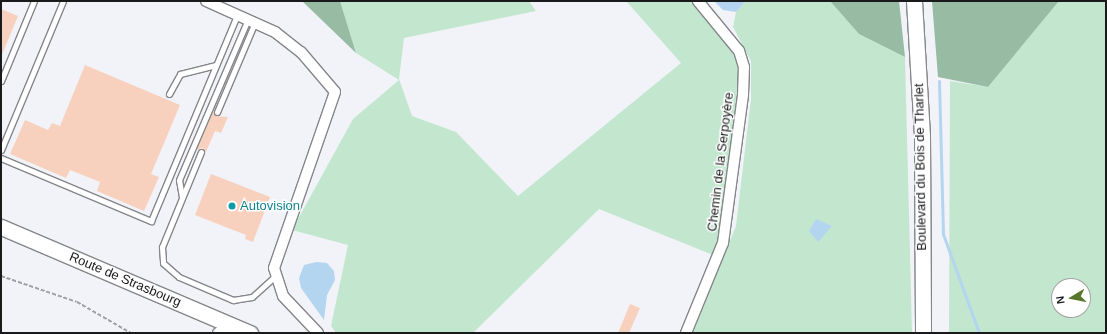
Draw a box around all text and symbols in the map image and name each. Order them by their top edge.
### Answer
street label: Boulevard du Bois de Tharlet [912,83,930,251]
street label: Chemin de la Serpoyère [705,91,737,233]
place label: Autovision [240,198,300,214]
marker: Autovision [227,201,237,211]
street label: Route de Strasbourg [67,249,183,311]
north arrow [1051,278,1091,318]
text: N [1054,295,1067,305]

